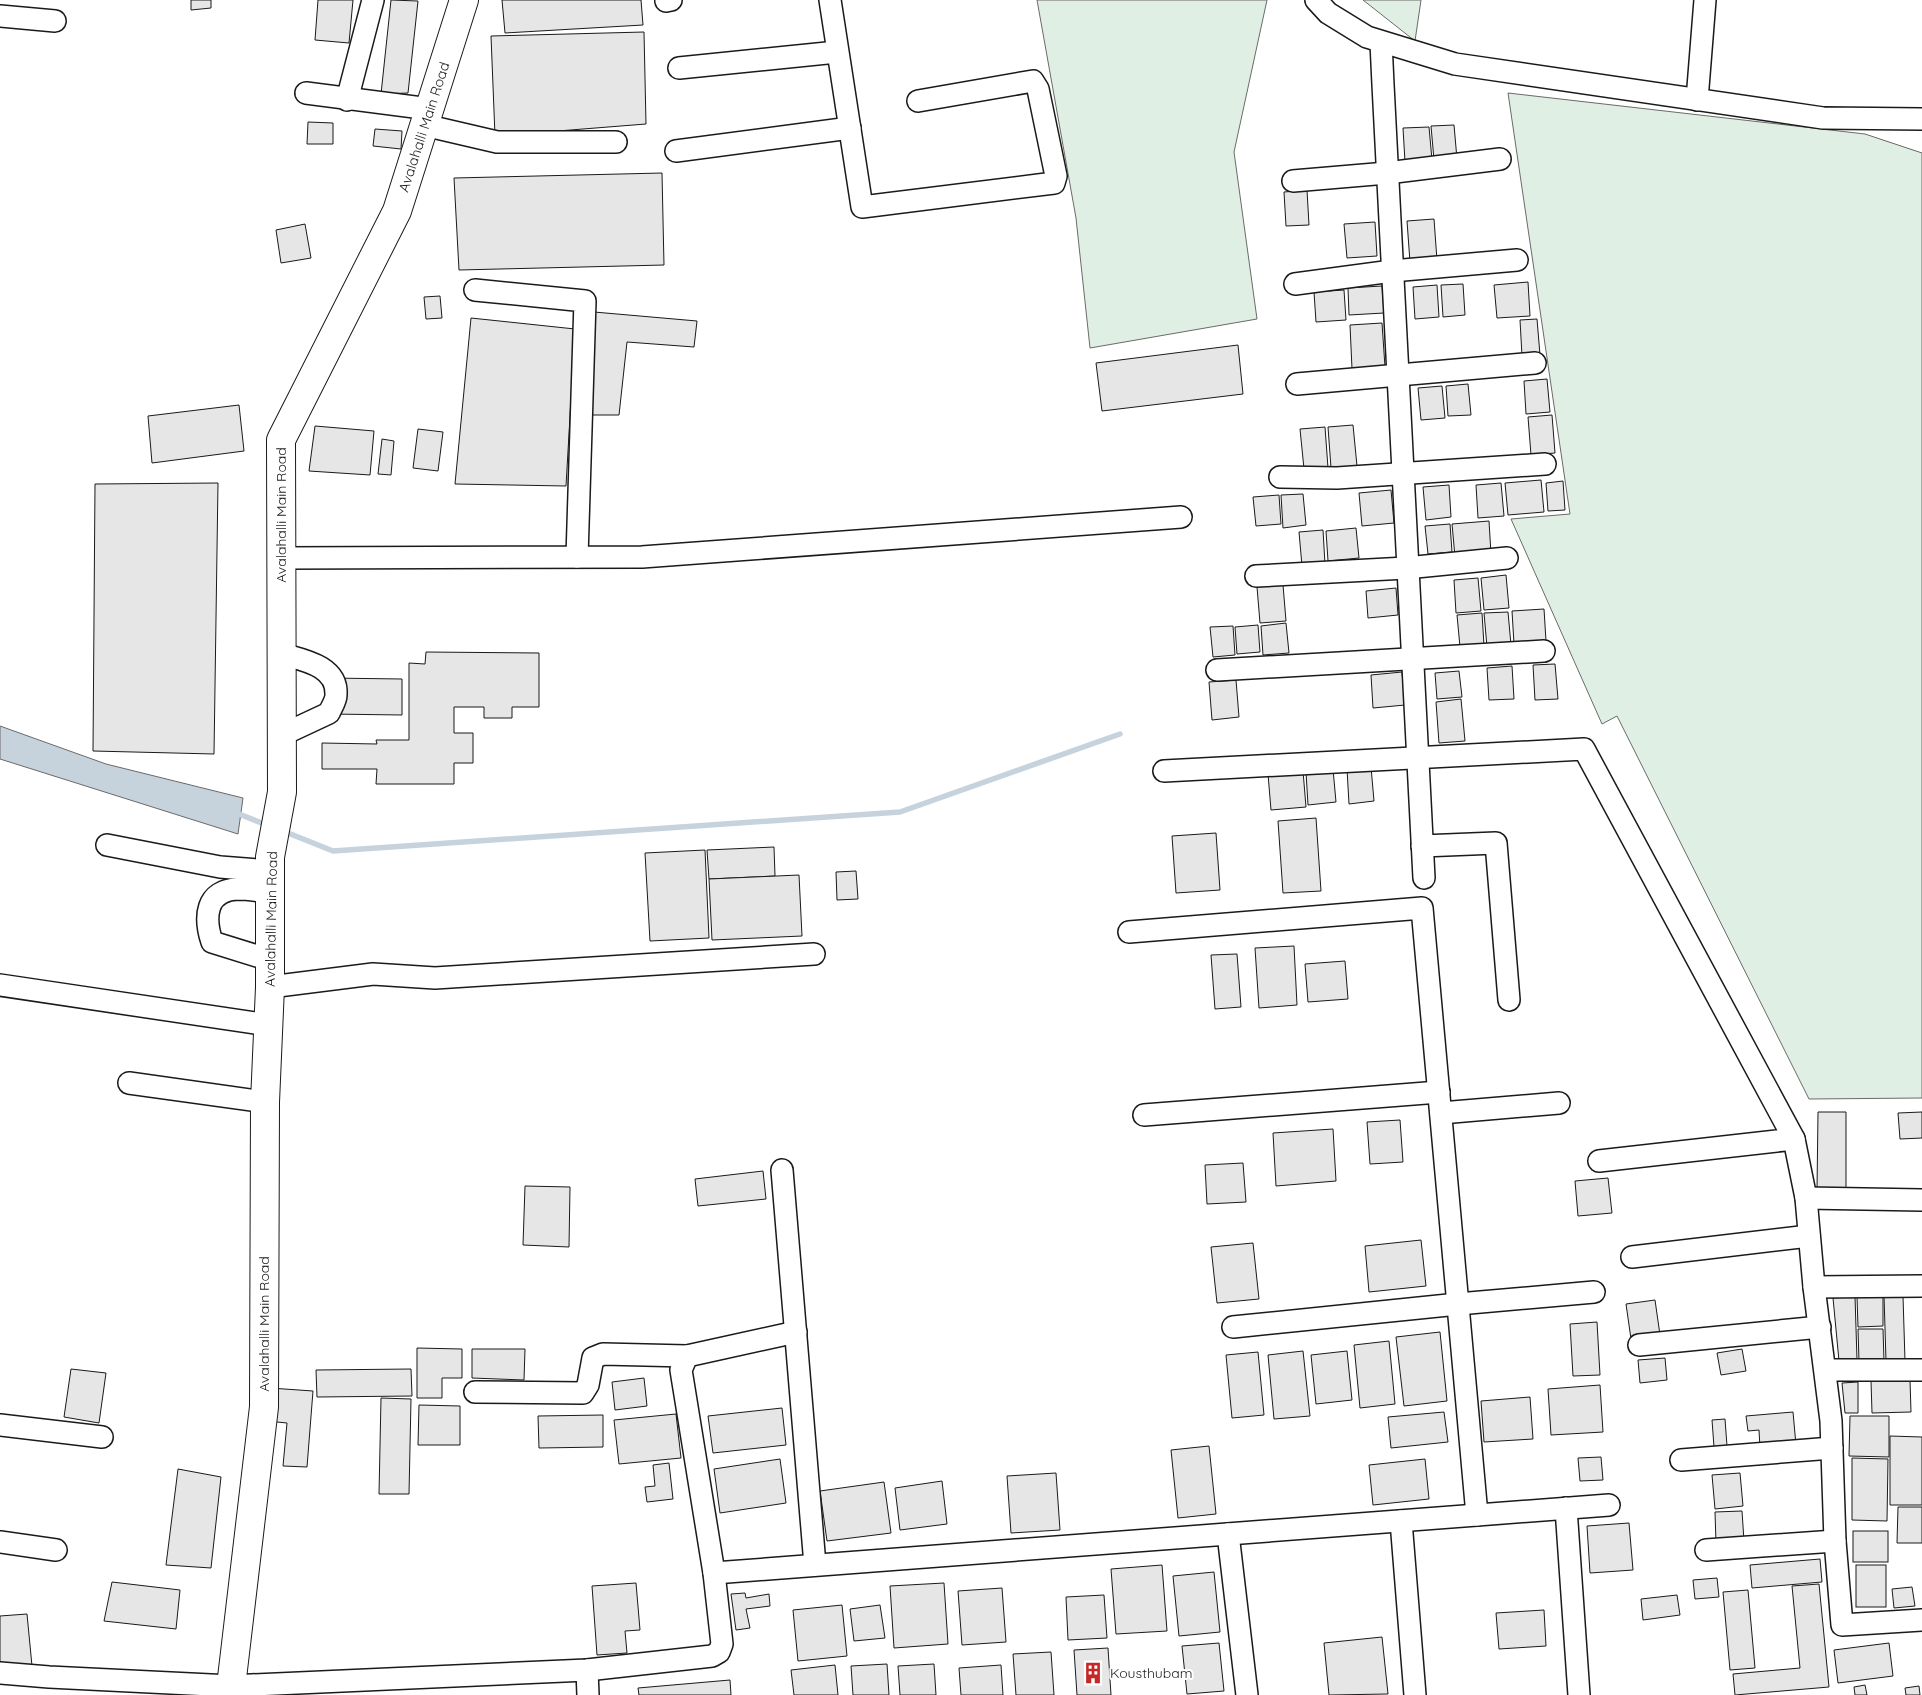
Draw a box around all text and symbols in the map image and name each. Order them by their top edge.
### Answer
street label: Avalahalli Main Road [394,60,454,194]
street label: Avalahalli Main Road [272,447,290,583]
street label: Avalahalli Main Road [261,851,281,987]
street label: Avalahalli Main Road [255,1256,273,1392]
building icon: Kousthubam [1080,1660,1106,1686]
place label: Kousthubam [1110,1664,1193,1682]

